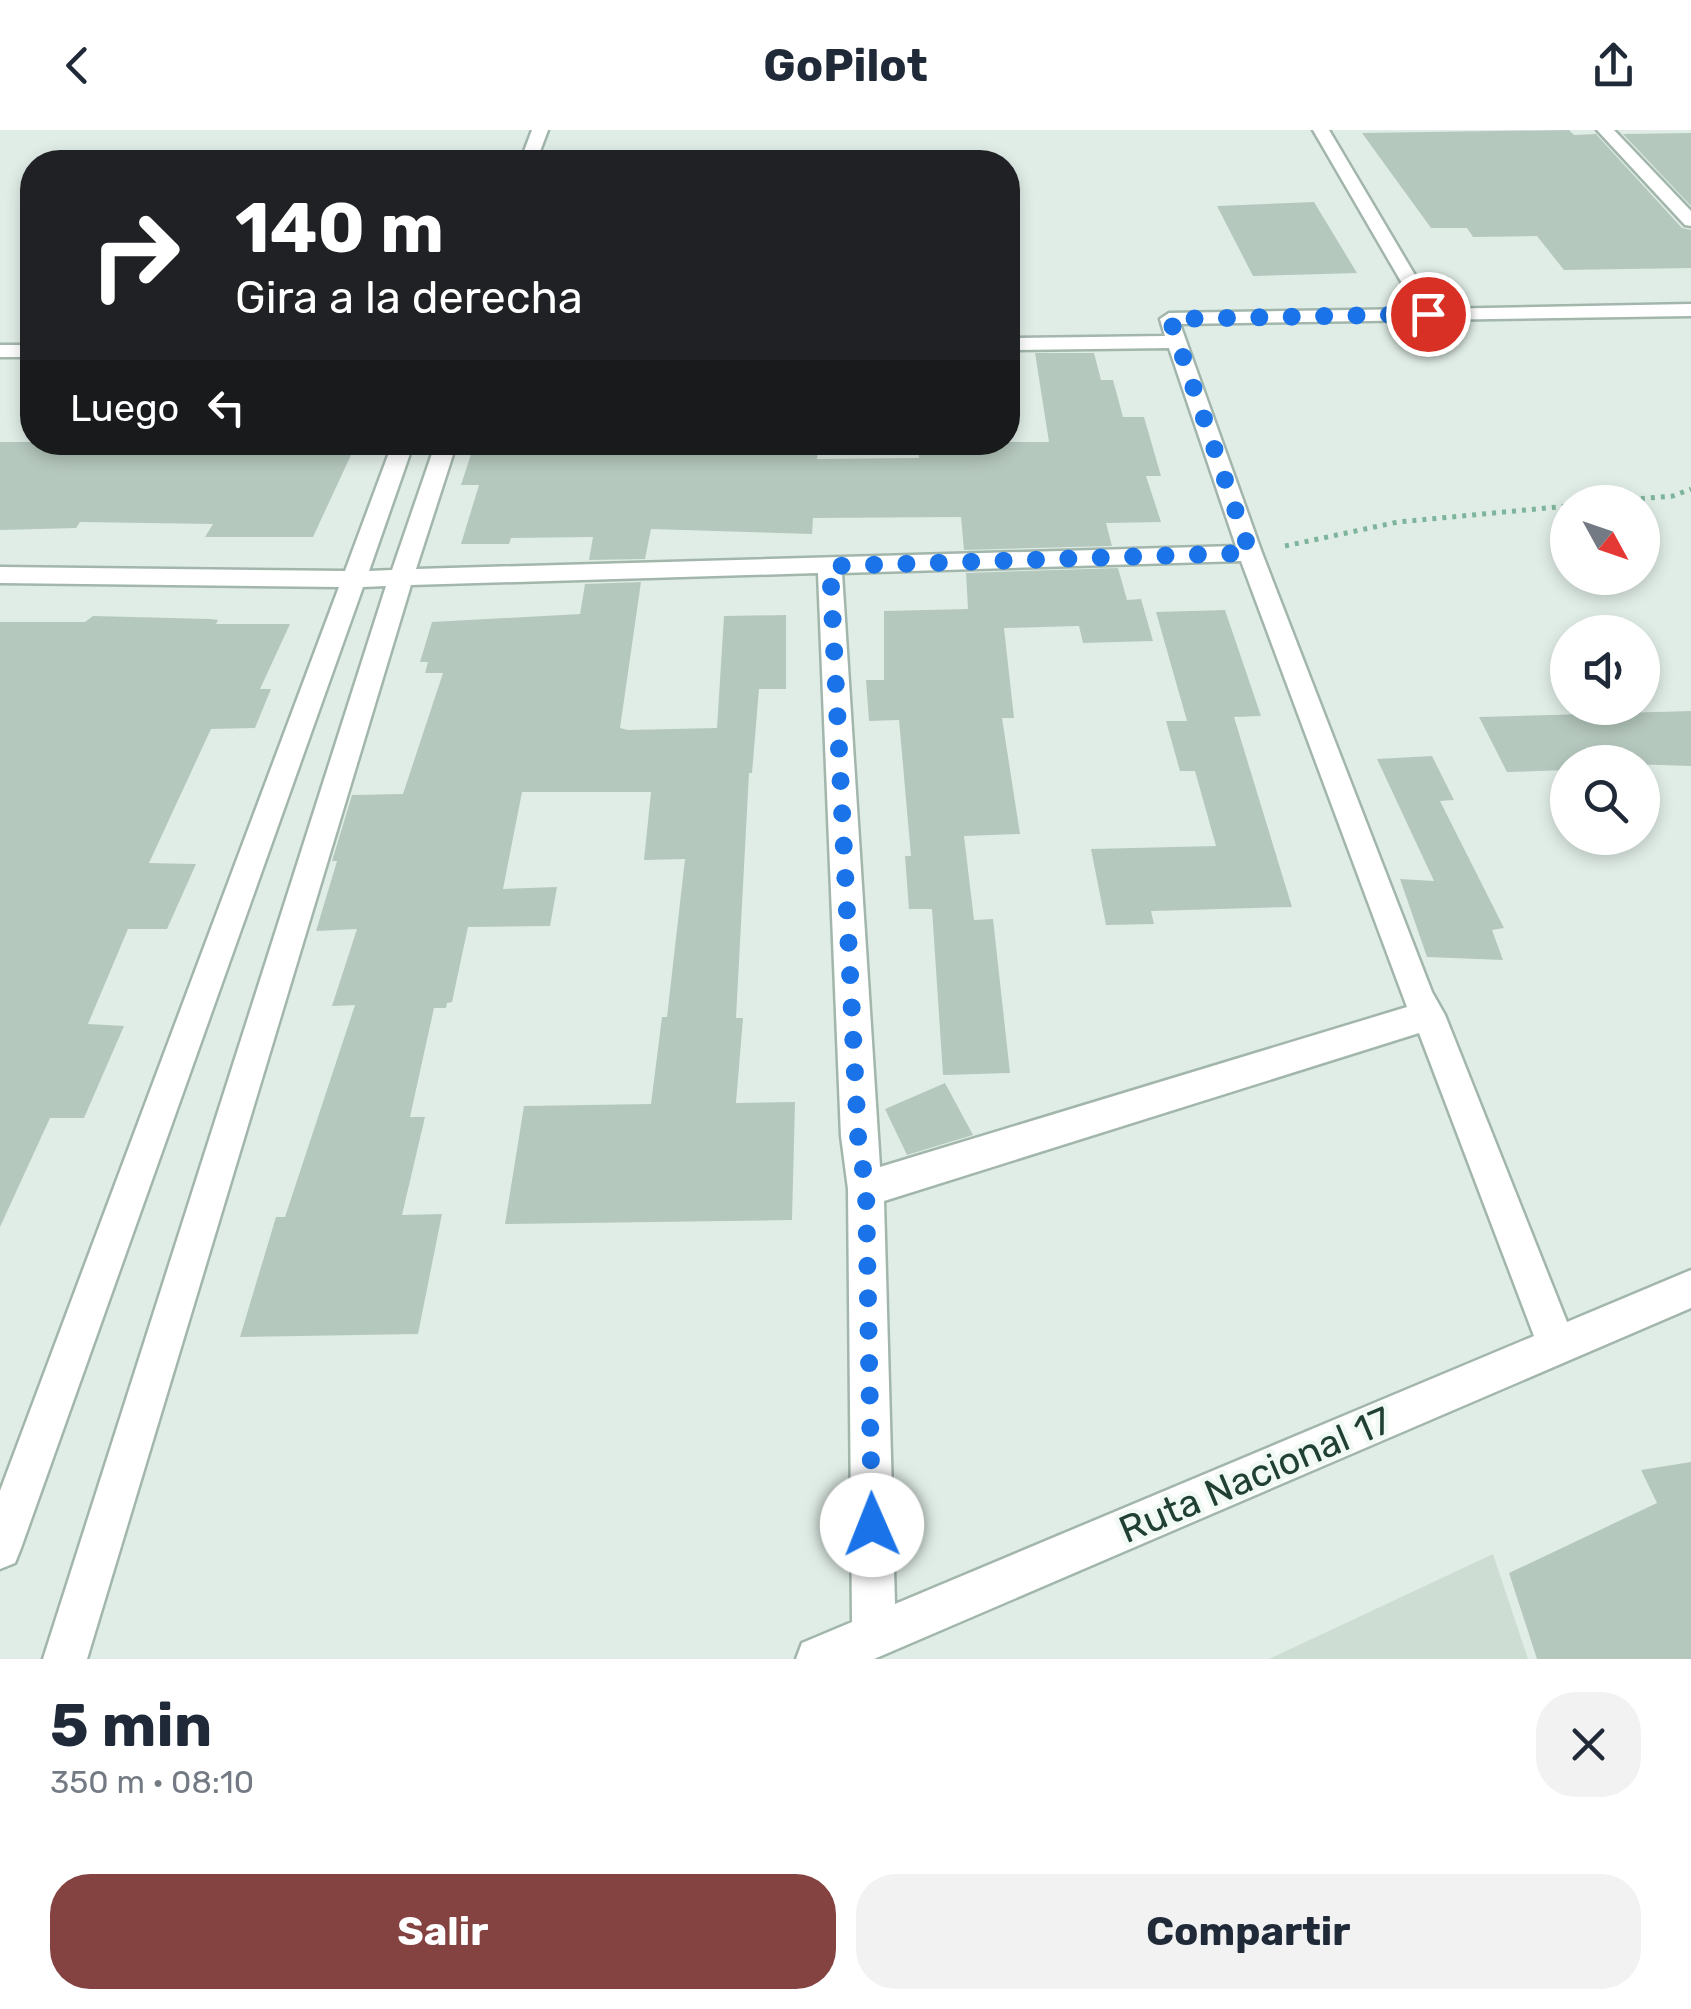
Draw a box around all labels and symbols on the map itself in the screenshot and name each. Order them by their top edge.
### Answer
pin [1386,272,1471,357]
north arrow [1550,485,1660,595]
street label: Ruta Nacional 17 [1112,1397,1398,1553]
position arrow [820,1473,924,1577]

